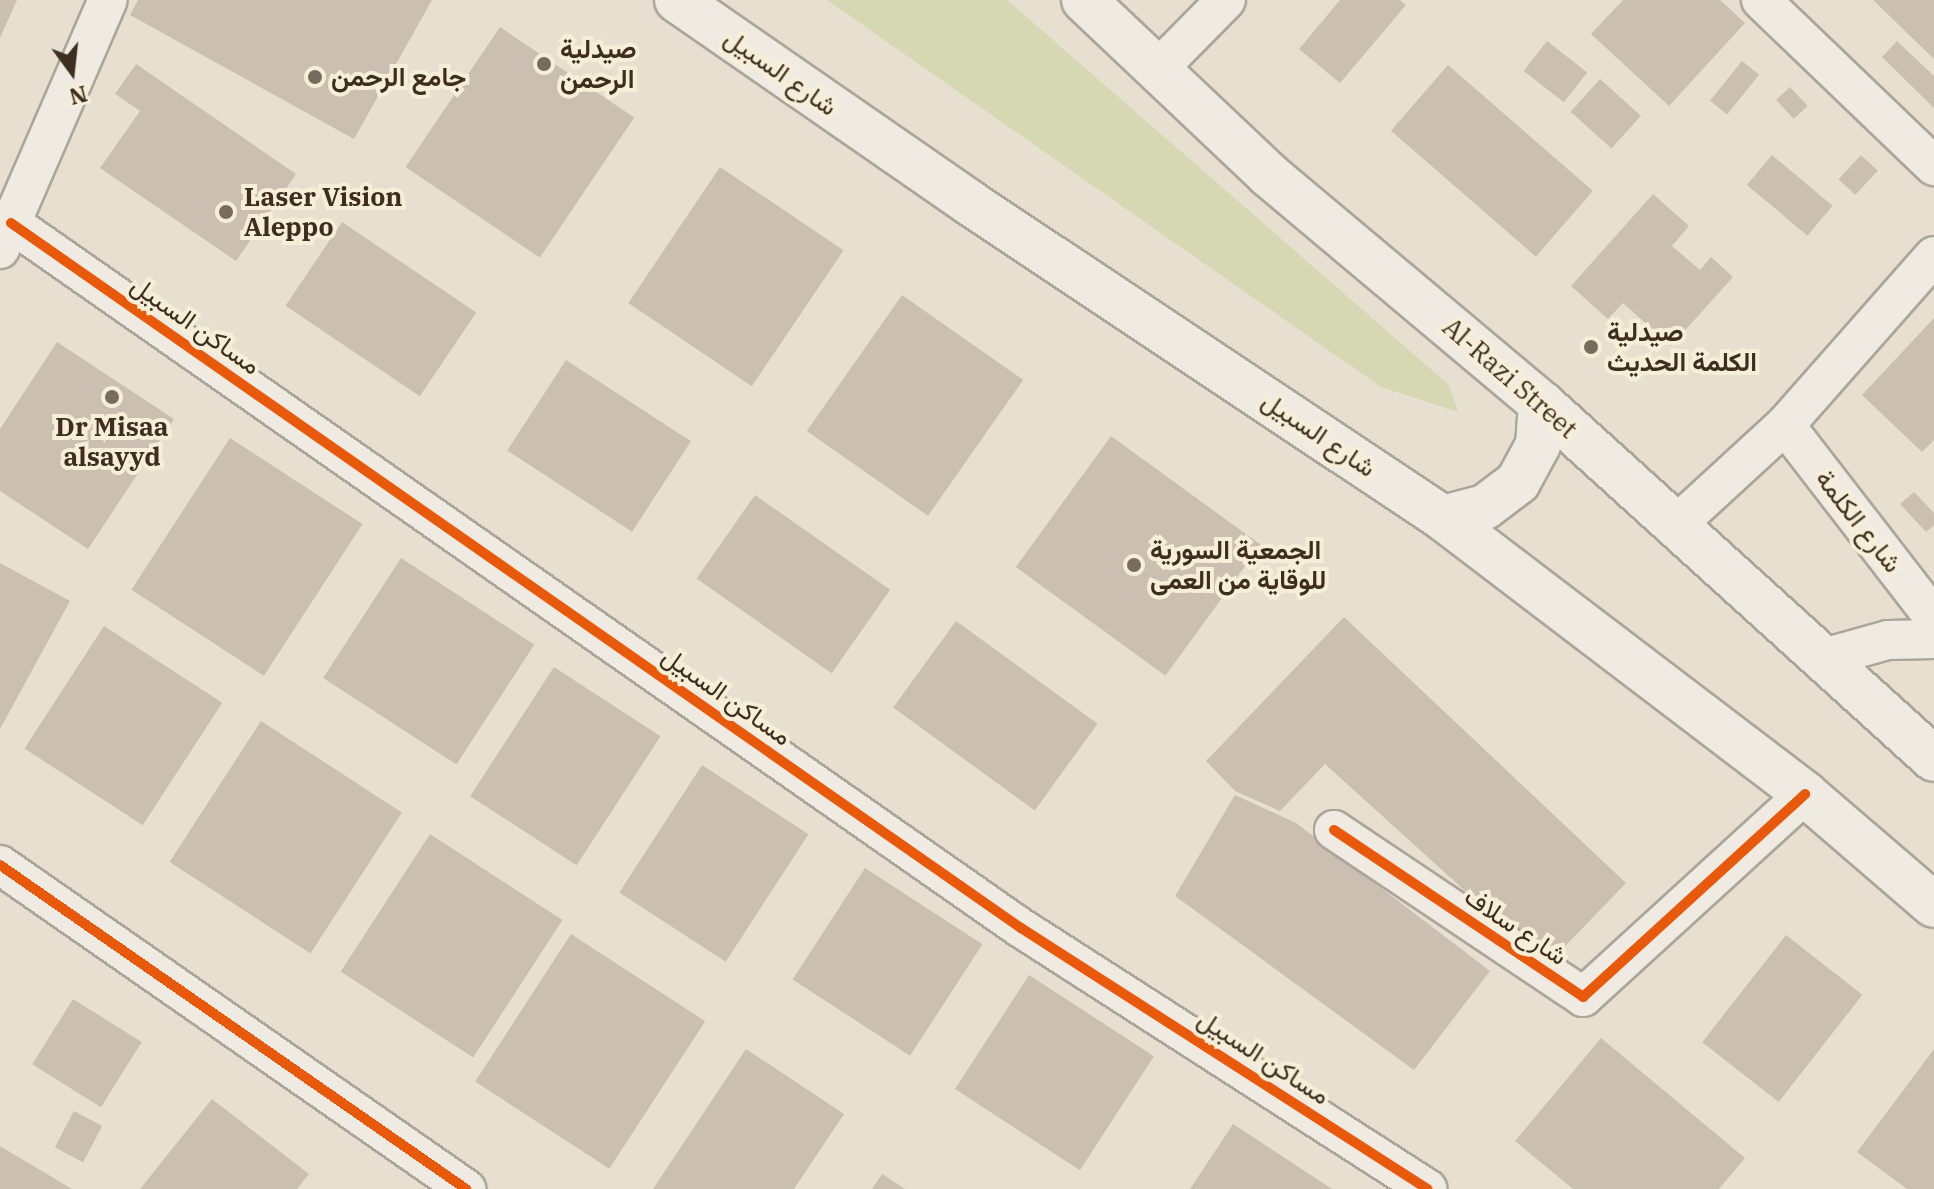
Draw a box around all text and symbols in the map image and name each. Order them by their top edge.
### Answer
street label: شارع السبيل [719,22,843,122]
north arrow [32,32,112,112]
place label: صيدلية الرحمن [560,33,637,94]
marker: صيدلية الرحمن [535,55,553,73]
place label: جامع الرحمن [331,61,466,93]
marker: جامع الرحمن [306,68,324,86]
text: N [66,79,91,112]
place label: Laser Vision Aleppo [244,181,402,242]
marker: Laser Vision Aleppo [215,201,237,223]
street label: مساكن السبيل [125,269,267,381]
street label: Al-Razi Street [1436,311,1584,445]
place label: صيدلية الكلمة الحديث [1607,316,1757,378]
marker: صيدلية الكلمة الحديث [1582,338,1600,356]
street label: شارع السبيل [1256,385,1382,483]
marker: Dr Misaa alsayyd [101,386,123,408]
place label: Dr Misaa alsayyd [55,411,169,472]
street label: شارع الكلمة [1809,463,1909,579]
place label: الجمعية السورية للوقاية من العمى [1150,534,1326,596]
marker: الجمعية السورية للوقاية من العمى [1125,556,1143,574]
street label: مساكن السبيل [656,640,798,752]
street label: شارع سلاف [1459,880,1573,972]
street label: مساكن السبيل [1192,1003,1336,1111]

